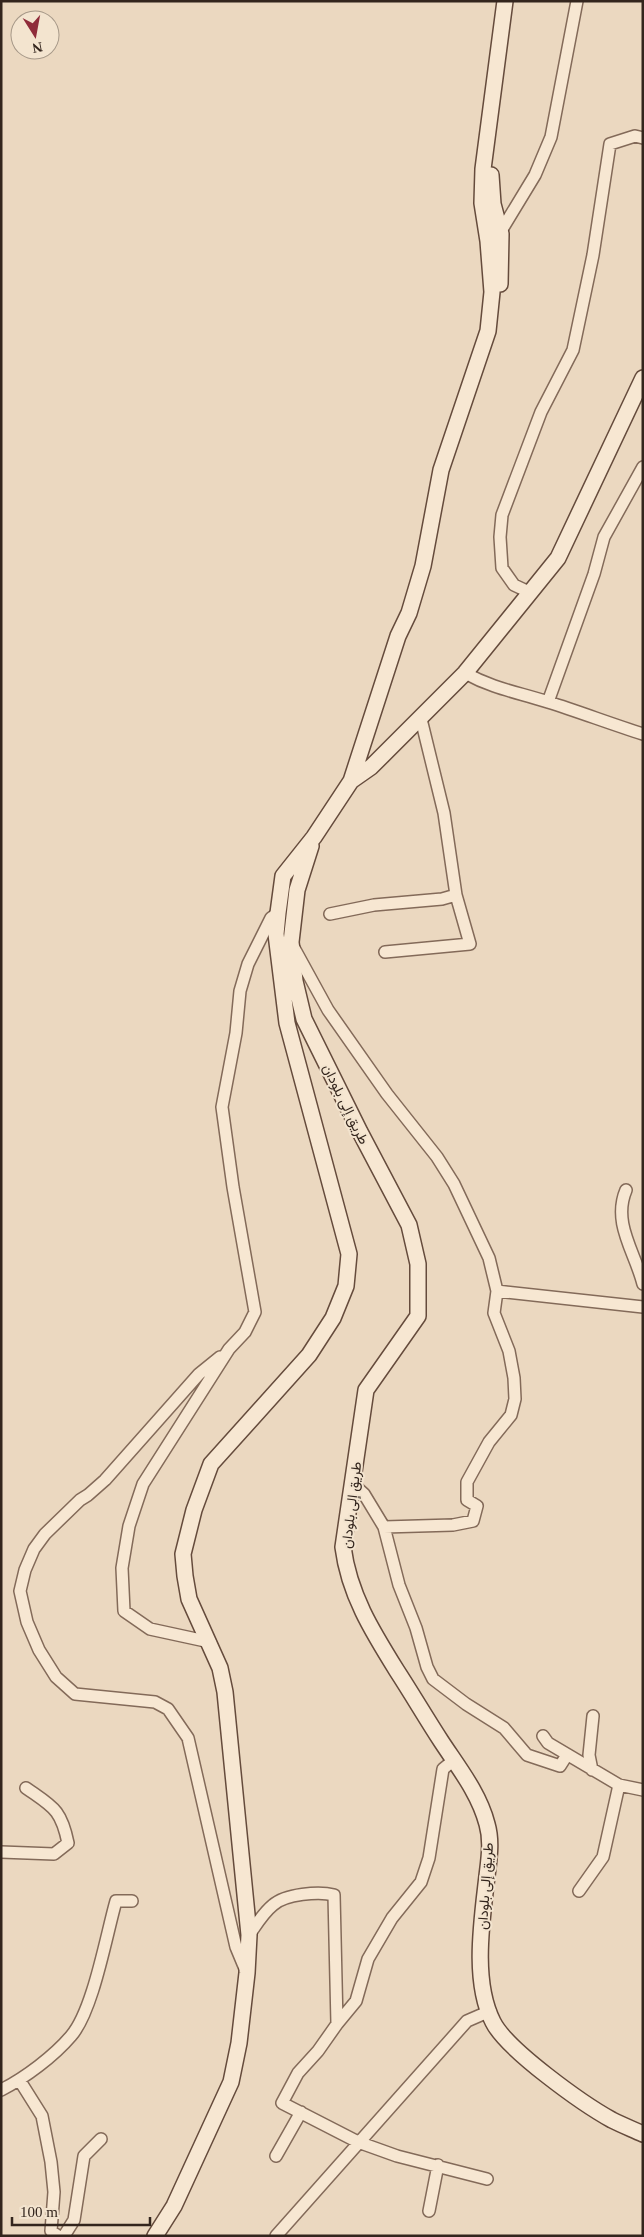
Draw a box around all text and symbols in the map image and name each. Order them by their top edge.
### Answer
north arrow [10,10,60,60]
text: N [31,39,44,56]
street label: طريق إلى بلودان [318,1062,371,1148]
street label: طريق إلى بلودان [339,1461,366,1550]
street label: طريق إلى بلودان [475,1842,498,1930]
scale bar [12,2194,150,2226]
text: 100 m [20,2204,58,2220]

